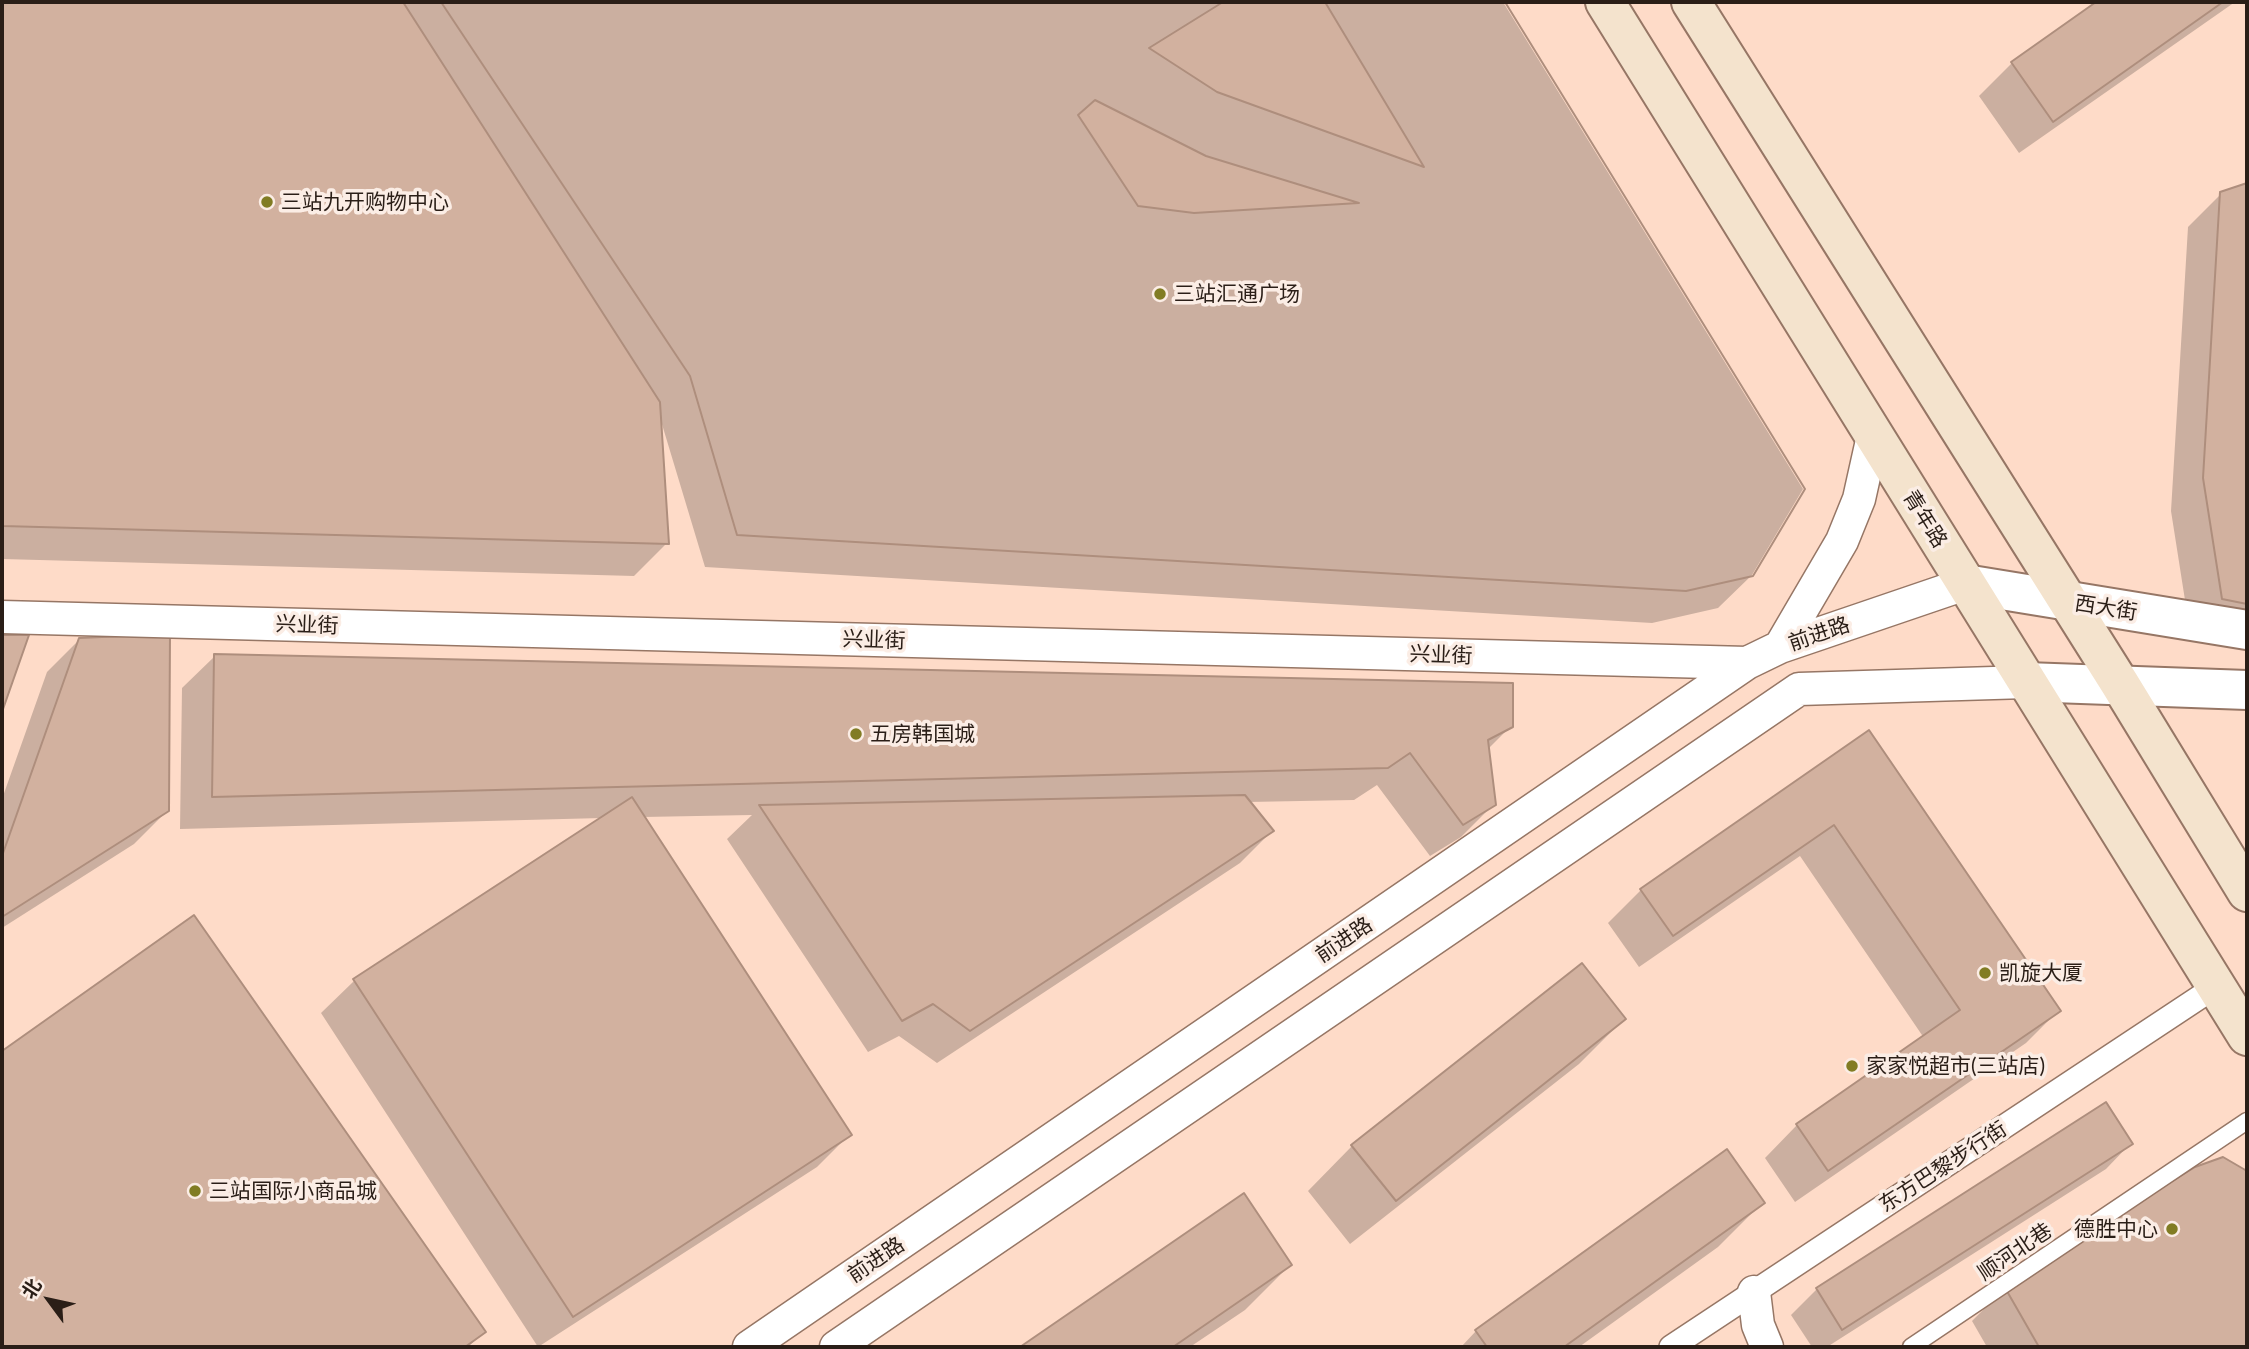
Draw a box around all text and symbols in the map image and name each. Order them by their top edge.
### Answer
place label: 三站九开购物中心 [281,189,449,215]
marker: 三站九开购物中心 [259,194,275,210]
place label: 三站汇通广场 [1174,281,1300,307]
marker: 三站汇通广场 [1152,286,1168,302]
street label: 青年路 [1898,486,1952,552]
street label: 西大街 [2073,591,2139,625]
street label: 兴业街 [275,611,339,639]
street label: 前进路 [1785,612,1853,656]
street label: 兴业街 [842,626,906,654]
street label: 兴业街 [1409,641,1473,669]
place label: 五房韩国城 [870,721,975,747]
marker: 五房韩国城 [848,726,864,742]
street label: 前进路 [1311,912,1377,968]
place label: 凯旋大厦 [1999,960,2083,986]
marker: 凯旋大厦 [1977,965,1993,981]
place label: 家家悦超市(三站店) [1866,1053,2045,1079]
marker: 家家悦超市(三站店) [1844,1058,1860,1074]
street label: 东方巴黎步行街 [1874,1116,2012,1218]
place label: 三站国际小商品城 [209,1178,377,1204]
marker: 三站国际小商品城 [187,1183,203,1199]
place label: 德胜中心 [2074,1216,2158,1242]
street label: 顺河北巷 [1973,1218,2057,1286]
marker: 德胜中心 [2164,1221,2180,1237]
street label: 前进路 [843,1232,909,1288]
north arrow [14,1265,84,1335]
text: 北 [16,1274,46,1303]

